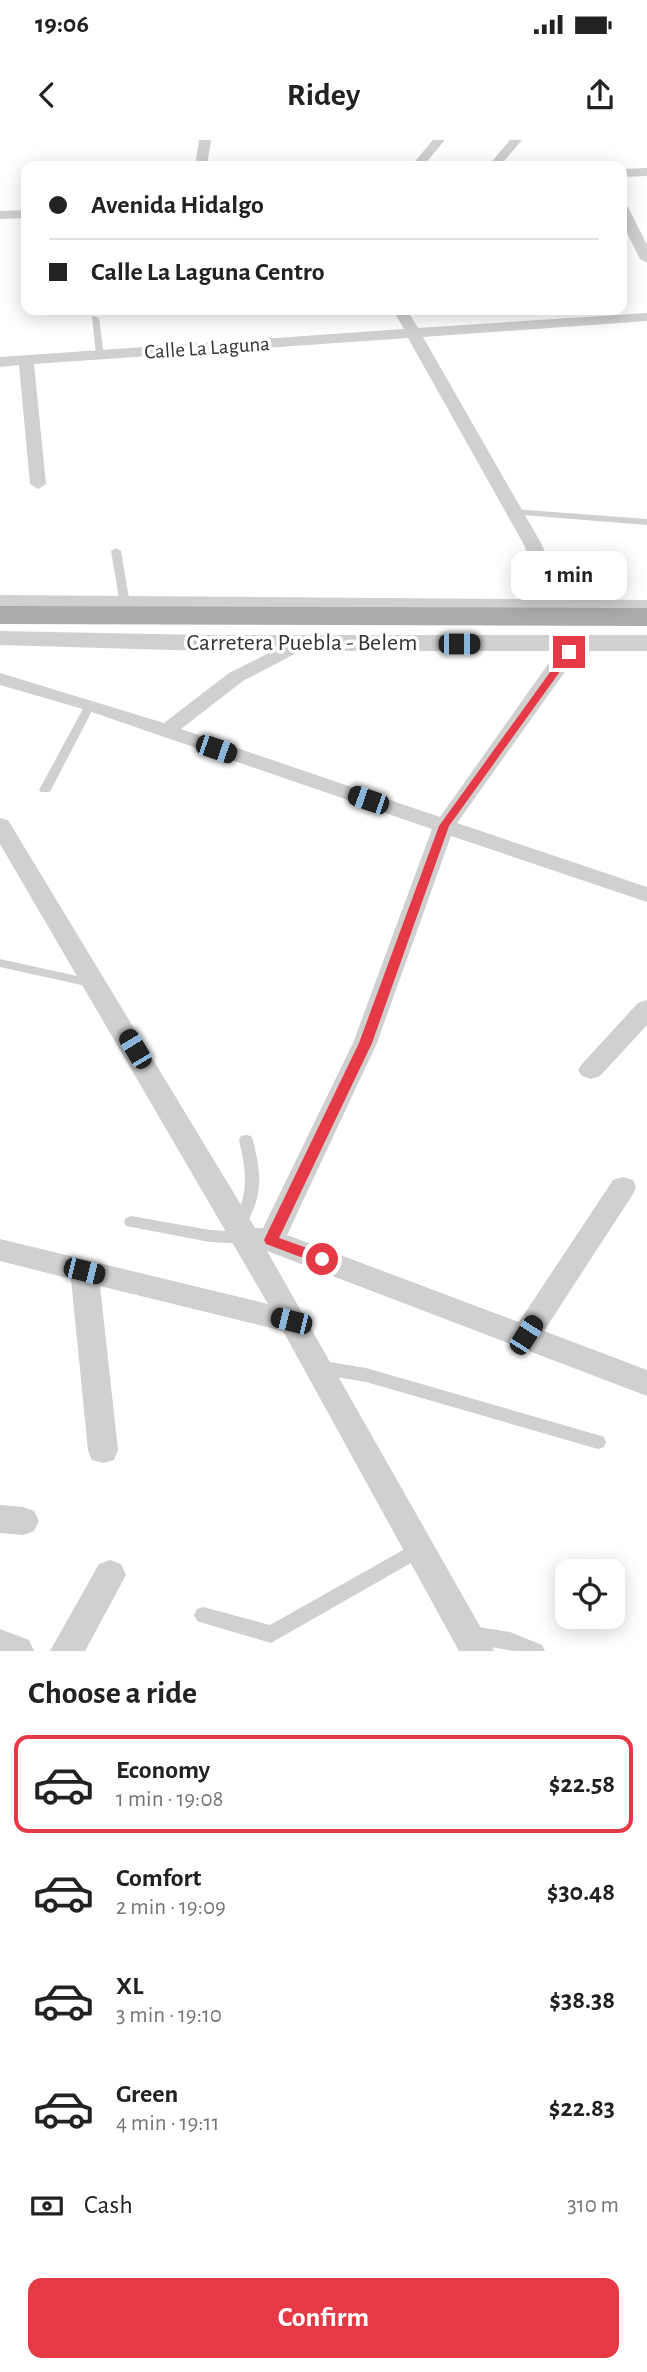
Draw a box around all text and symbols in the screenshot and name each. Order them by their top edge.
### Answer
text: 19:06 [35,11,89,37]
icon: back [28,76,66,114]
icon: share [581,76,619,114]
text: Ridey [287,79,360,111]
text: Avenida Hidalgo [91,192,264,218]
text: Calle La Laguna Centro [91,259,325,285]
street label: Calle La Laguna [144,333,271,363]
callout: 1 min [511,550,627,600]
text: 1 min [545,564,593,587]
street label: Carretera Puebla - Belem [187,631,417,655]
car [439,634,481,655]
route end [553,636,585,668]
car [193,732,240,766]
car [345,783,392,817]
car [116,1026,155,1072]
route start [306,1243,338,1275]
car [62,1256,107,1286]
car [269,1306,314,1336]
car [506,1312,547,1358]
map controls [555,1559,625,1629]
button: locate [555,1559,625,1629]
text: Choose a ride [28,1677,197,1709]
icon: car [32,1753,95,1816]
text: Economy [116,1757,210,1783]
text: $22.58 [549,1771,615,1797]
text: 1 min · 19:08 [116,1788,223,1811]
icon: car [32,1861,95,1924]
text: Comfort [116,1865,201,1891]
text: $30.48 [547,1879,615,1905]
text: 2 min · 19:09 [116,1896,226,1919]
icon: car [32,1969,95,2032]
text: XL [116,1973,143,1999]
text: $38.38 [549,1987,615,2013]
text: 3 min · 19:10 [116,2004,222,2027]
icon: car [32,2077,95,2140]
text: Green [116,2081,178,2107]
text: $22.83 [549,2095,615,2121]
text: 4 min · 19:11 [116,2112,219,2135]
icon: cash [28,2187,66,2225]
text: Cash [84,2192,133,2218]
text: 310 m [567,2194,619,2217]
button: Confirm [28,2278,619,2358]

